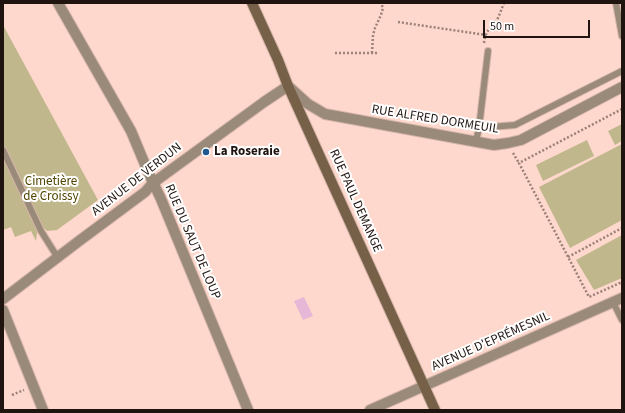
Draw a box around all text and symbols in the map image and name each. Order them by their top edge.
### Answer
scale bar [485,12,592,38]
text: 50 m [490,18,514,35]
street label: RUE ALFRED DORMEUIL [370,102,500,138]
street label: AVENUE DE VERDUN [89,140,185,220]
place label: La Roseraie [214,144,280,160]
marker: La Roseraie [201,147,211,157]
street label: RUE PAUL DEMANGE [325,147,385,255]
park label: Cimetière de Croissy [23,174,79,205]
street label: RUE DU SAUT DE LOUP [161,182,223,302]
street label: AVENUE D'EPRÉMESNIL [429,309,553,375]

